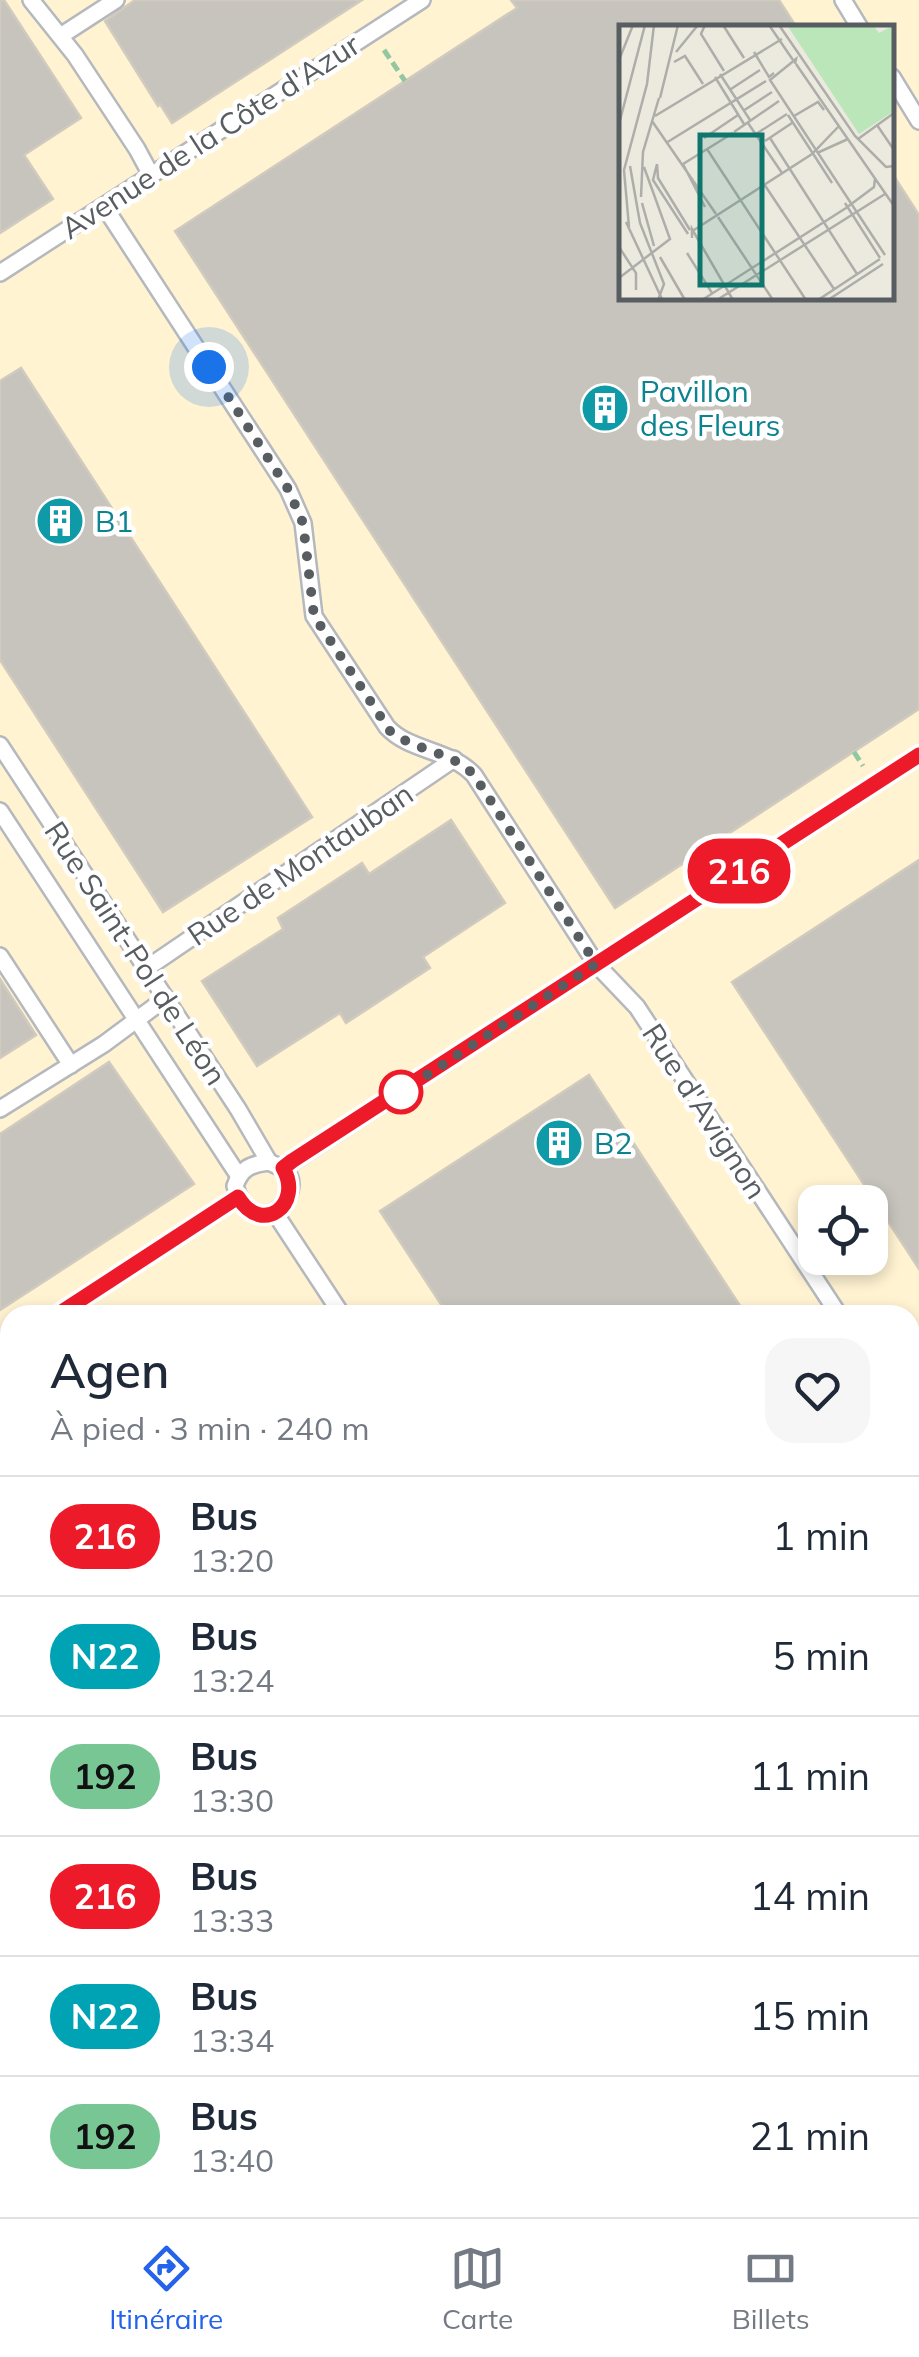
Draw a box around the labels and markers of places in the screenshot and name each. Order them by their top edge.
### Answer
place label: Pavillon des Fleurs [640,372,780,444]
building icon: Pavillon des Fleurs [579,382,631,434]
building icon: B1 [34,495,86,547]
place label: B1 [95,502,133,540]
unlabelled marker [380,1071,422,1113]
building icon: B2 [533,1117,585,1169]
place label: B2 [594,1124,632,1162]

